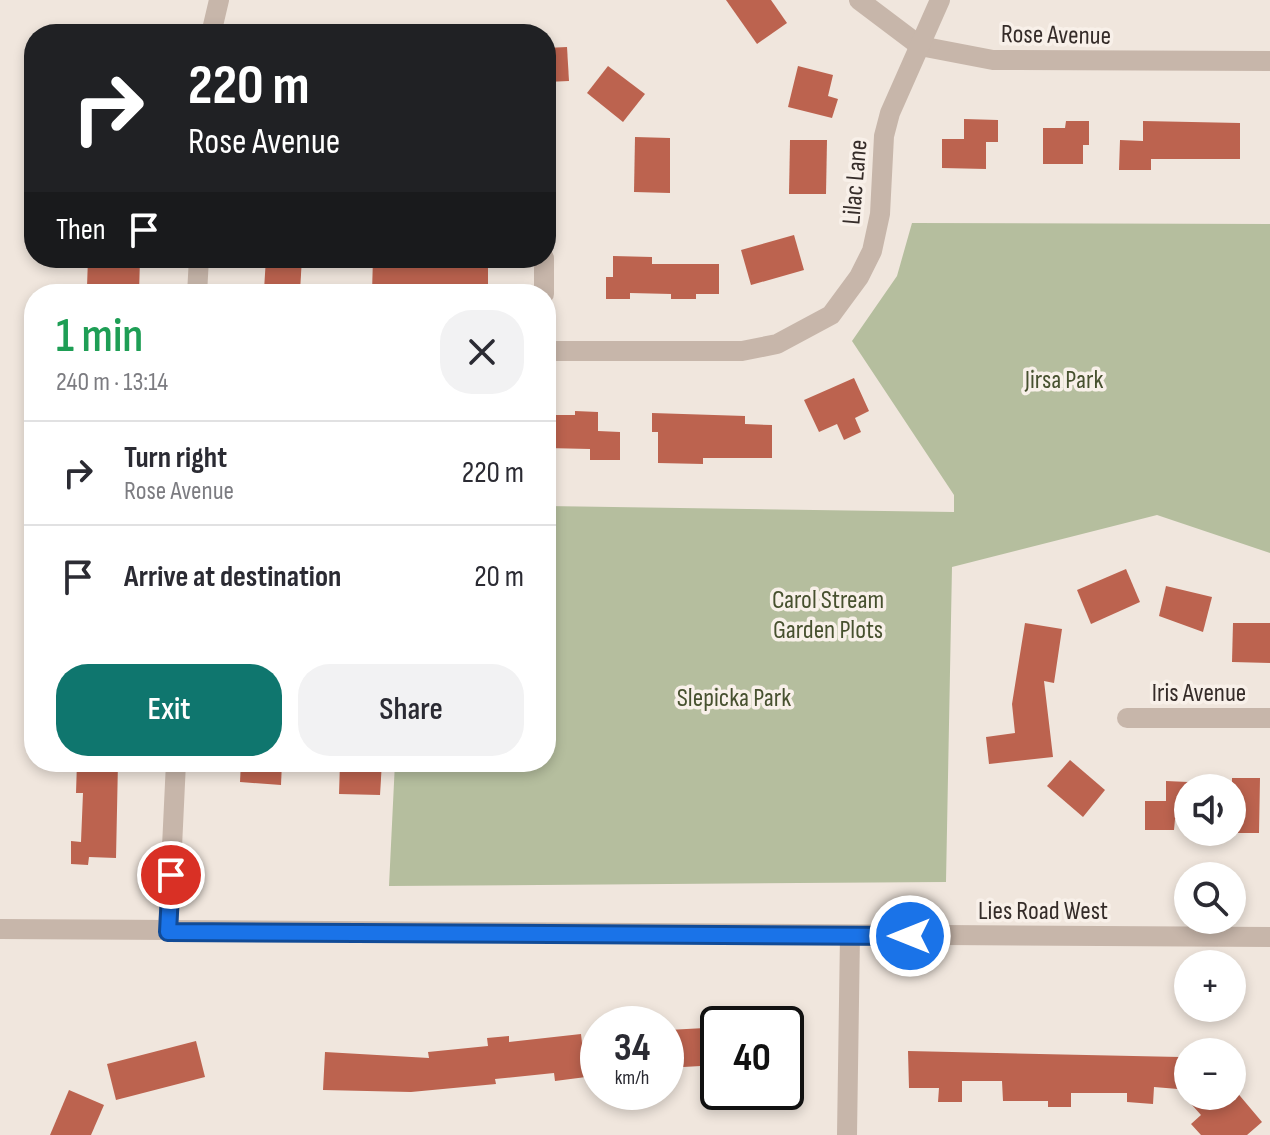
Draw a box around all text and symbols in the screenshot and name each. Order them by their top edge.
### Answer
street label: Rose Avenue [1001,19,1111,52]
text: 220 m [188,53,310,120]
icon: right [56,56,160,160]
text: Rose Avenue [188,121,340,164]
street label: Lilac Lane [836,138,875,226]
icon: arrive [122,208,166,252]
text: Then [56,212,106,248]
text: 1 min [56,308,143,365]
button: close [440,310,524,394]
park label: Jirsa Park [1024,365,1103,396]
text: 240 m · 13:14 [56,367,168,398]
text: Turn right [124,440,227,476]
icon: right [56,451,100,495]
text: 220 m [462,455,524,491]
text: Rose Avenue [124,476,234,507]
icon: arrive [56,555,100,599]
text: Arrive at destination [124,559,341,595]
text: 20 m [474,559,524,595]
park label: Carol Stream Garden Plots [772,585,884,646]
button: Exit [56,664,282,756]
button: Share [298,664,524,756]
street label: Iris Avenue [1152,678,1246,709]
park label: Slepicka Park [677,683,791,714]
map controls [1174,774,1246,1110]
button: sound [1174,774,1246,846]
pin [137,841,205,909]
icon: arrive [149,853,193,897]
button: search [1174,862,1246,934]
position arrow [868,894,952,978]
street label: Lies Road West [978,896,1108,927]
button: + [1174,950,1246,1022]
speed limit sign: 40 [700,1006,804,1110]
text: 34 [614,1024,650,1072]
button: − [1174,1038,1246,1110]
text: km/h [615,1066,649,1090]

